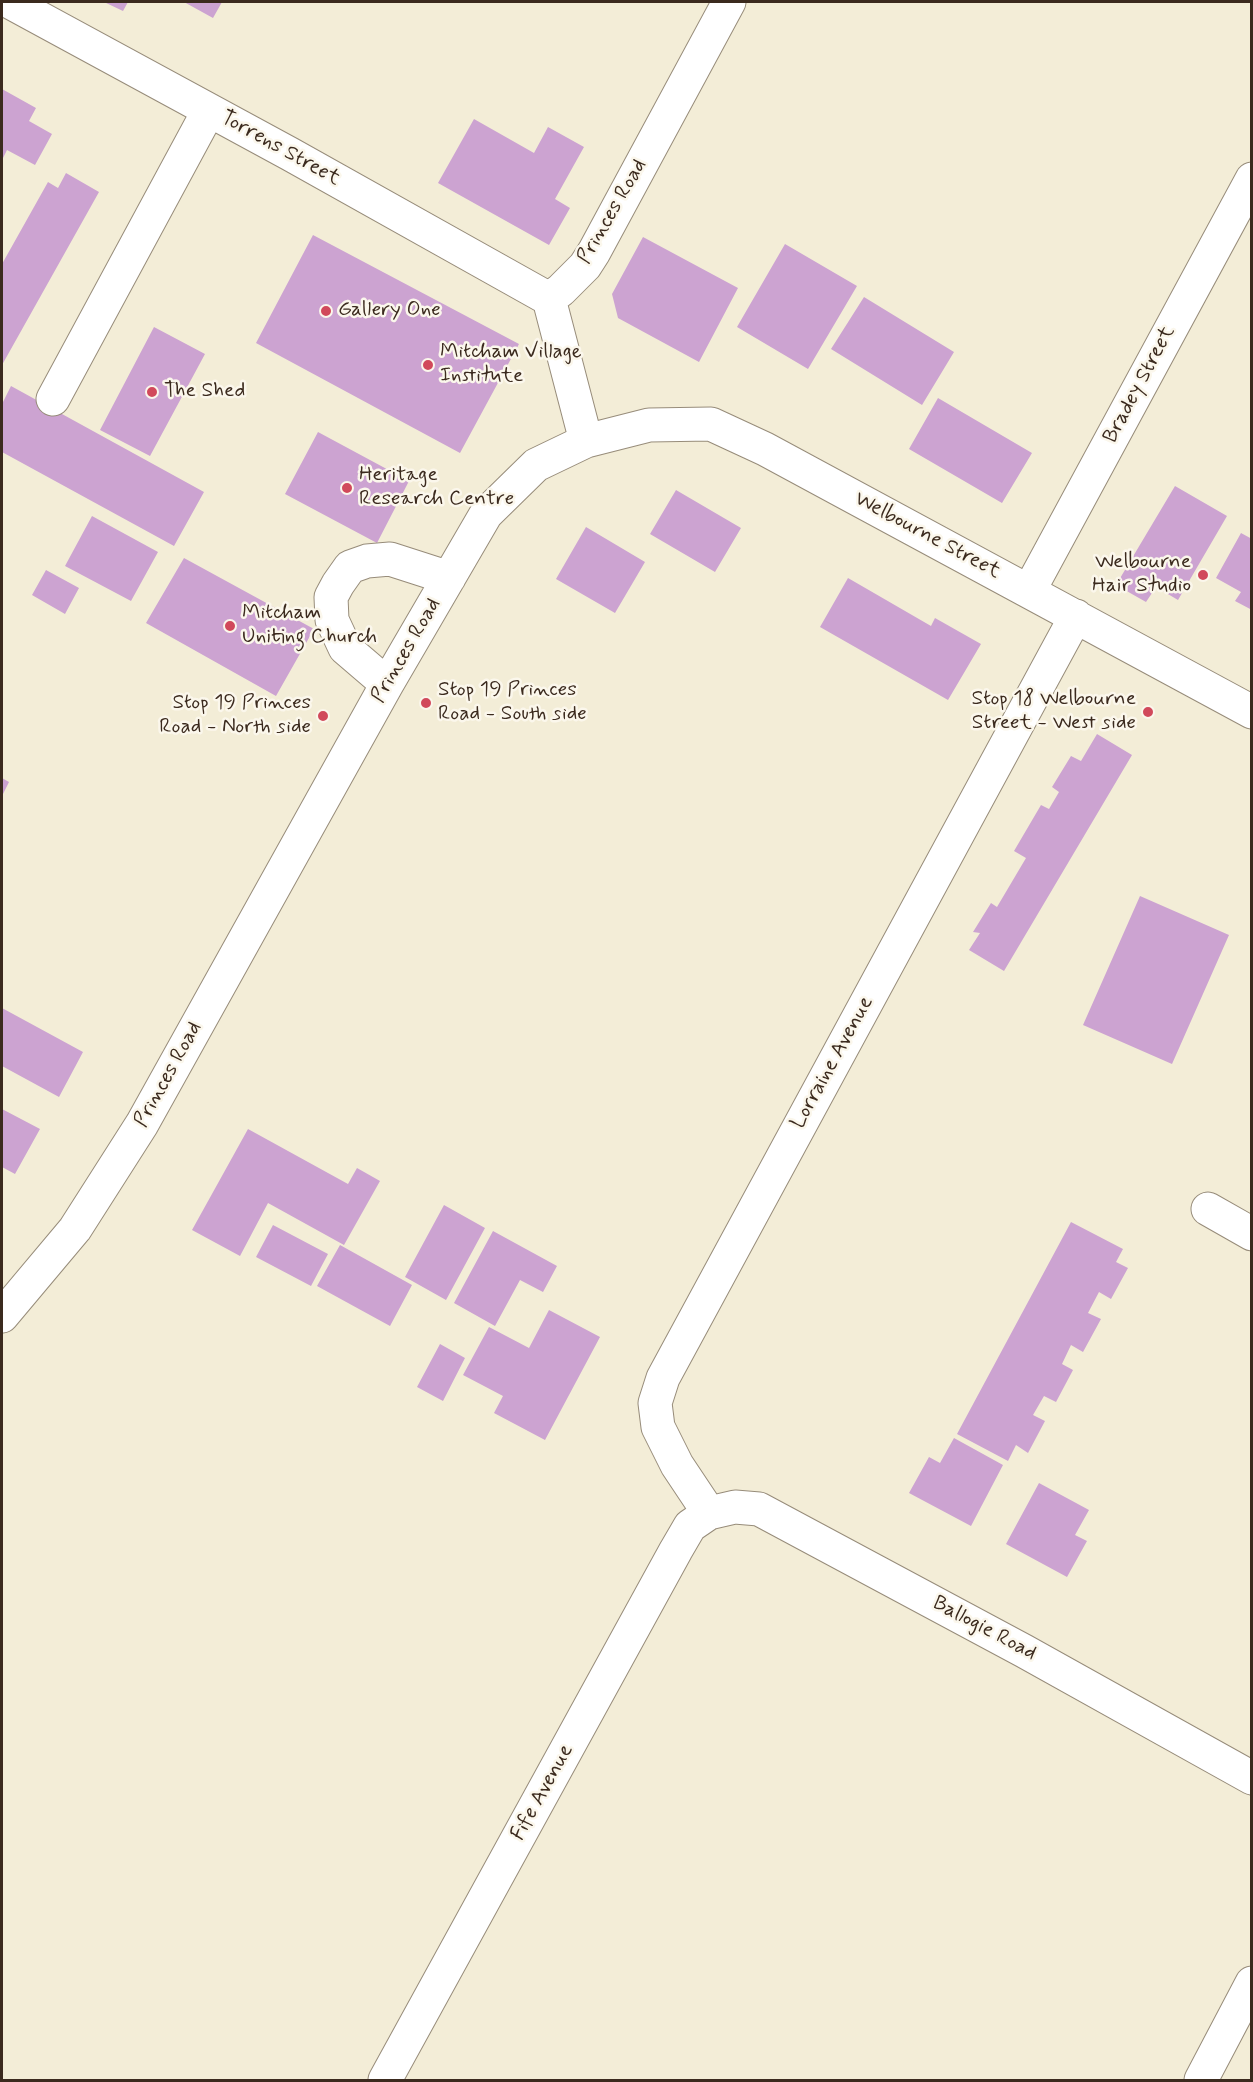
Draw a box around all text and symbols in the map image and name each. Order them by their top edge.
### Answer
street label: Torrens Street [216,106,344,192]
street label: Princes Road [573,155,653,269]
place label: Gallery One [338,298,441,324]
marker: Gallery One [319,304,333,318]
street label: Bradey Street [1099,322,1181,448]
place label: Mitcham Village Institute [440,340,582,390]
marker: Mitcham Village Institute [421,358,435,372]
place label: The Shed [164,379,245,405]
marker: The Shed [145,385,159,399]
place label: Heritage Research Centre [359,463,514,513]
marker: Heritage Research Centre [340,481,354,495]
street label: Welbourne Street [850,487,1004,585]
place label: Welbourne Hair Studio [1092,550,1191,600]
marker: Welbourne Hair Studio [1196,568,1210,582]
street label: Princes Road [367,594,447,708]
place label: Mitcham Uniting Church [242,601,377,651]
marker: Mitcham Uniting Church [223,619,237,633]
place label: Stop 19 Princes Road - South side [438,678,587,728]
place label: Stop 18 Welbourne Street - West side [972,687,1136,737]
place label: Stop 19 Princes Road - North side [159,691,311,741]
marker: Stop 19 Princes Road - South side [419,696,433,710]
marker: Stop 18 Welbourne Street - West side [1141,705,1155,719]
marker: Stop 19 Princes Road - North side [316,709,330,723]
street label: Lorraine Avenue [786,992,880,1134]
street label: Princes Road [130,1018,208,1132]
street label: Ballogie Road [928,1591,1040,1667]
street label: Fife Avenue [506,1741,580,1845]

